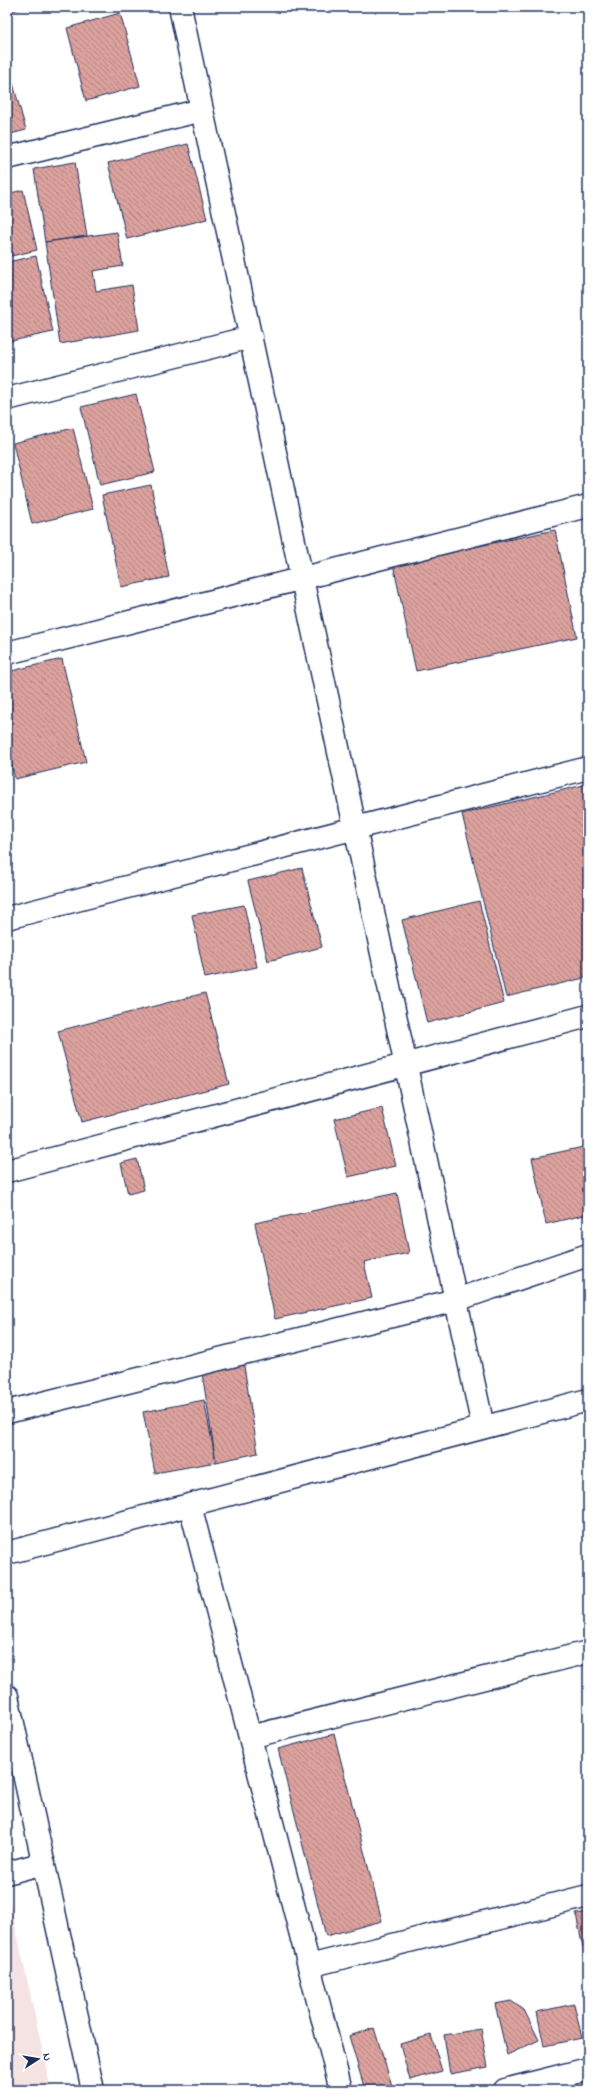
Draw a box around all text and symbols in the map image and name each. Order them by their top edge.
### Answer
north arrow [18,2039,58,2079]
text: N [38,2052,55,2062]

